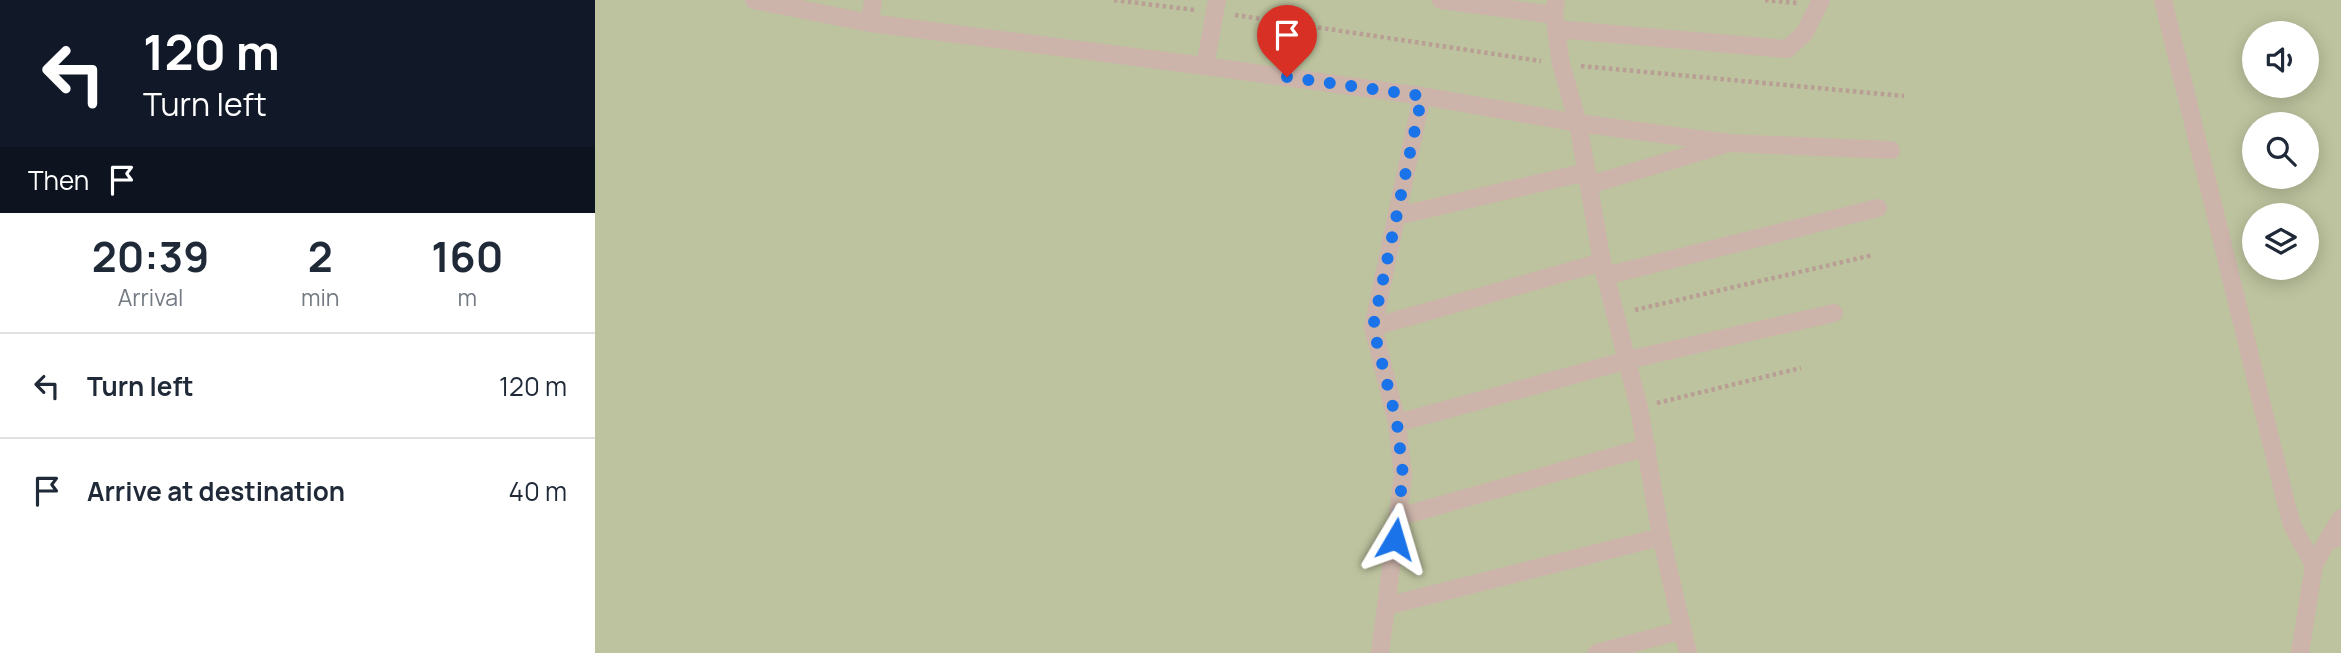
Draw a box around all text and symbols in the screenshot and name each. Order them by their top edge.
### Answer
pin [1257,5,1317,77]
icon: arrive [1268,16,1306,54]
text: 120 m [143,18,280,85]
map controls [2242,21,2319,280]
button: sound [2242,21,2319,98]
icon: left [28,28,119,119]
text: Turn left [143,82,267,126]
button: search [2242,112,2319,189]
icon: arrive [103,161,141,199]
text: Then [28,162,89,198]
button: layers [2242,203,2319,280]
text: 20:39 [92,227,209,285]
text: 2 [308,227,333,285]
text: 160 [431,227,503,285]
text: Arrival [118,281,183,313]
text: min [301,281,339,313]
text: m [457,281,477,313]
icon: left [28,367,66,405]
text: Turn left [87,368,194,404]
text: 120 m [499,368,567,404]
icon: arrive [28,472,66,510]
text: Arrive at destination [87,473,345,509]
text: 40 m [509,473,567,509]
position arrow [1358,502,1432,576]

